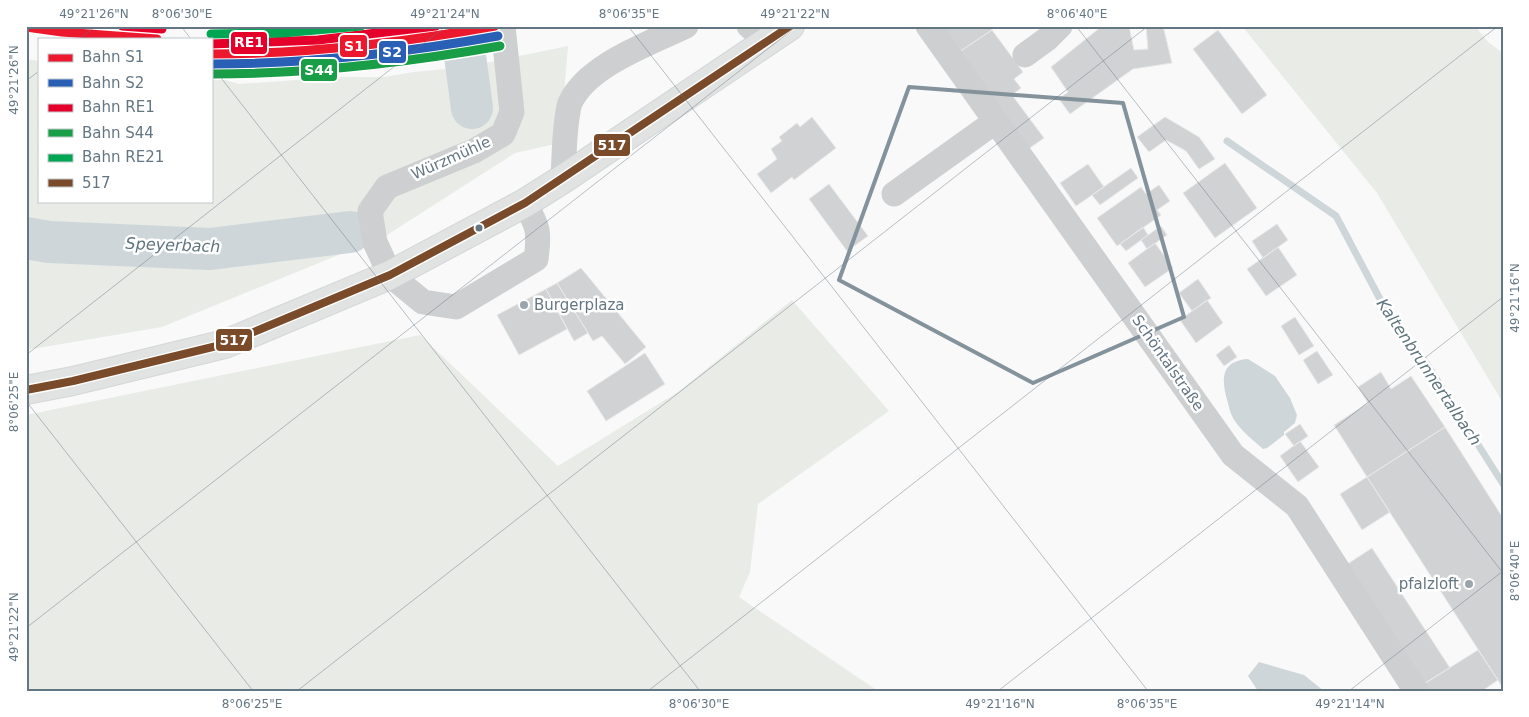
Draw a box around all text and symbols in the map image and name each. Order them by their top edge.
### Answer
text: 49°21'26"N [59,7,129,21]
text: 8°06'30"E [152,7,212,21]
text: 49°21'24"N [410,7,480,21]
text: 8°06'35"E [599,7,659,21]
text: 49°21'22"N [760,7,830,21]
text: 8°06'40"E [1047,7,1107,21]
line badge: RE1 [230,31,268,55]
text: RE1 [234,34,264,50]
line badge: S1 [339,34,368,58]
legend [38,38,212,202]
text: S1 [344,38,364,54]
line badge: S2 [378,40,407,64]
text: S2 [382,44,402,60]
text: 49°21'26"N [7,45,21,115]
text: Bahn S1 [82,48,144,66]
line badge: S44 [300,58,338,82]
text: S44 [304,62,334,78]
text: Bahn S2 [82,74,144,92]
text: Bahn RE1 [82,98,155,116]
text: Bahn S44 [82,124,154,142]
street label: Würzmühle [409,133,493,183]
line badge: 517 [593,133,631,157]
text: 517 [597,137,627,153]
text: Bahn RE21 [82,148,164,166]
text: 517 [82,174,111,192]
unlabelled marker [474,223,484,233]
water label: Speyerbach [125,234,221,256]
text: 49°21'16"N [1508,263,1522,333]
water label: Kaltenbrunnertalbach [1373,295,1485,449]
place label: Burgerplaza [534,296,625,314]
marker: Burgerplaza [518,299,530,311]
street label: Schöntalstraße [1128,312,1208,414]
line badge: 517 [215,328,253,352]
text: 517 [219,332,249,348]
text: 8°06'25"E [7,372,21,432]
text: 8°06'40"E [1508,541,1522,601]
place label: pfalzloft [1399,575,1459,593]
marker: pfalzloft [1463,578,1475,590]
text: 49°21'22"N [7,592,21,662]
text: 8°06'25"E [222,697,282,711]
text: 8°06'30"E [669,697,729,711]
text: 49°21'16"N [965,697,1035,711]
text: 8°06'35"E [1117,697,1177,711]
text: 49°21'14"N [1315,697,1385,711]

